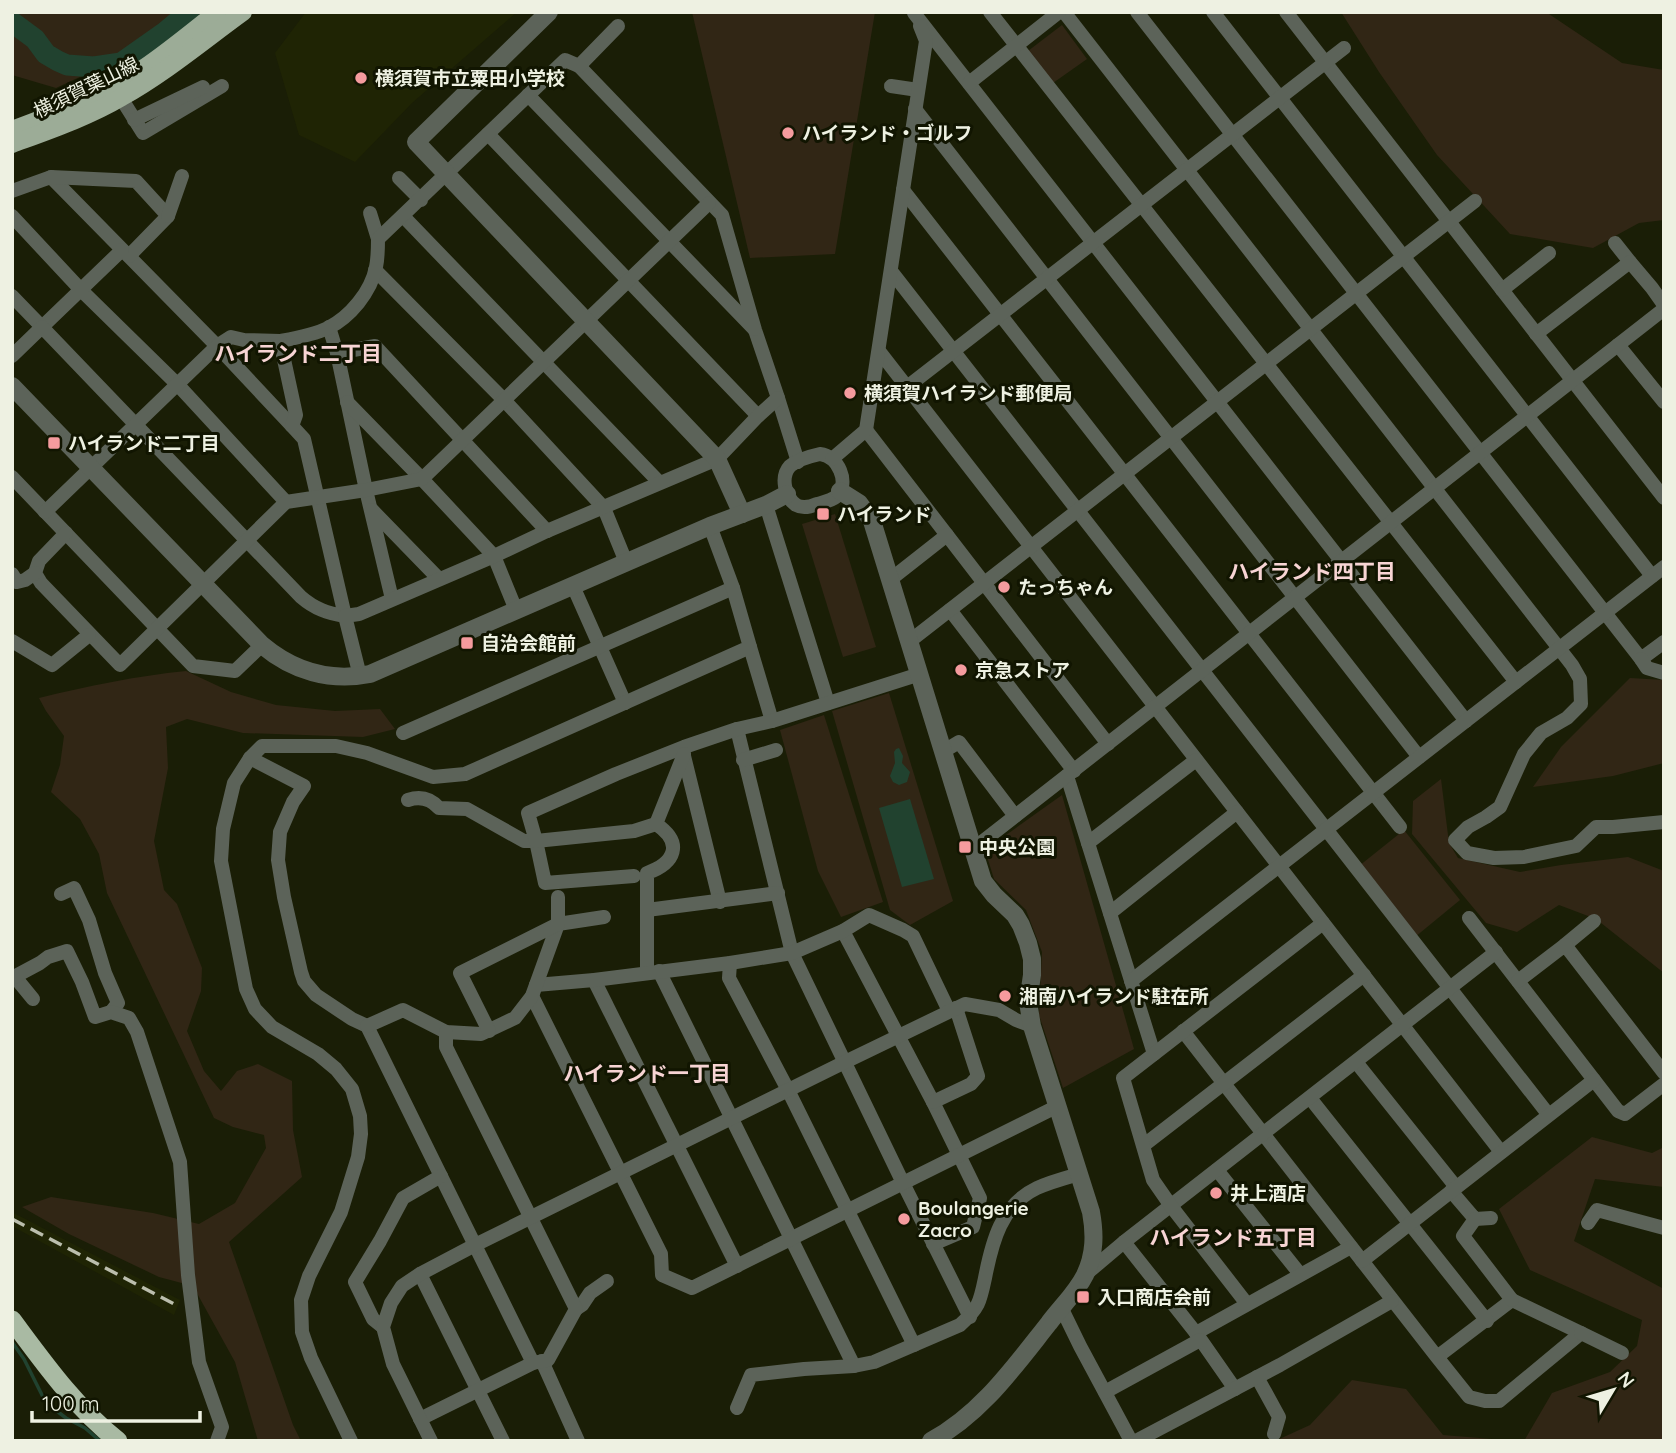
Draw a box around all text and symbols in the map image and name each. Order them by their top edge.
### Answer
street label: 横須賀葉山線 [30,51,142,123]
place label: 横須賀市立粟田小学校 [375,66,565,90]
marker: 横須賀市立粟田小学校 [353,70,369,86]
place label: ハイランド・ゴルフ [802,121,973,145]
marker: ハイランド・ゴルフ [780,125,796,141]
district label: ハイランド二丁目 [214,340,382,366]
place label: 横須賀ハイランド郵便局 [864,381,1073,405]
marker: 横須賀ハイランド郵便局 [842,385,858,401]
place label: ハイランド二丁目 [68,431,220,455]
marker: ハイランド二丁目 [46,435,62,451]
place label: ハイランド [837,502,932,526]
marker: ハイランド [815,506,831,522]
district label: ハイランド四丁目 [1228,558,1396,584]
place label: たっちゃん [1018,575,1113,599]
marker: たっちゃん [996,579,1012,595]
place label: 自治会館前 [481,631,576,655]
marker: 自治会館前 [459,635,475,651]
place label: 京急ストア [975,658,1070,682]
marker: 京急ストア [953,662,969,678]
place label: 中央公園 [979,835,1055,859]
marker: 中央公園 [957,839,973,855]
place label: 湘南ハイランド駐在所 [1019,984,1209,1008]
marker: 湘南ハイランド駐在所 [997,988,1013,1004]
district label: ハイランド一丁目 [563,1060,731,1086]
place label: 井上酒店 [1230,1181,1306,1205]
marker: 井上酒店 [1208,1185,1224,1201]
place label: Boulangerie Zacro [918,1196,1029,1242]
marker: Boulangerie Zacro [896,1211,912,1227]
district label: ハイランド五丁目 [1149,1224,1317,1250]
place label: 入口商店会前 [1097,1285,1211,1309]
marker: 入口商店会前 [1075,1289,1091,1305]
north arrow [1578,1355,1648,1425]
text: N [1613,1367,1640,1392]
scale bar [32,1380,200,1424]
text: 100 m [42,1390,100,1416]

